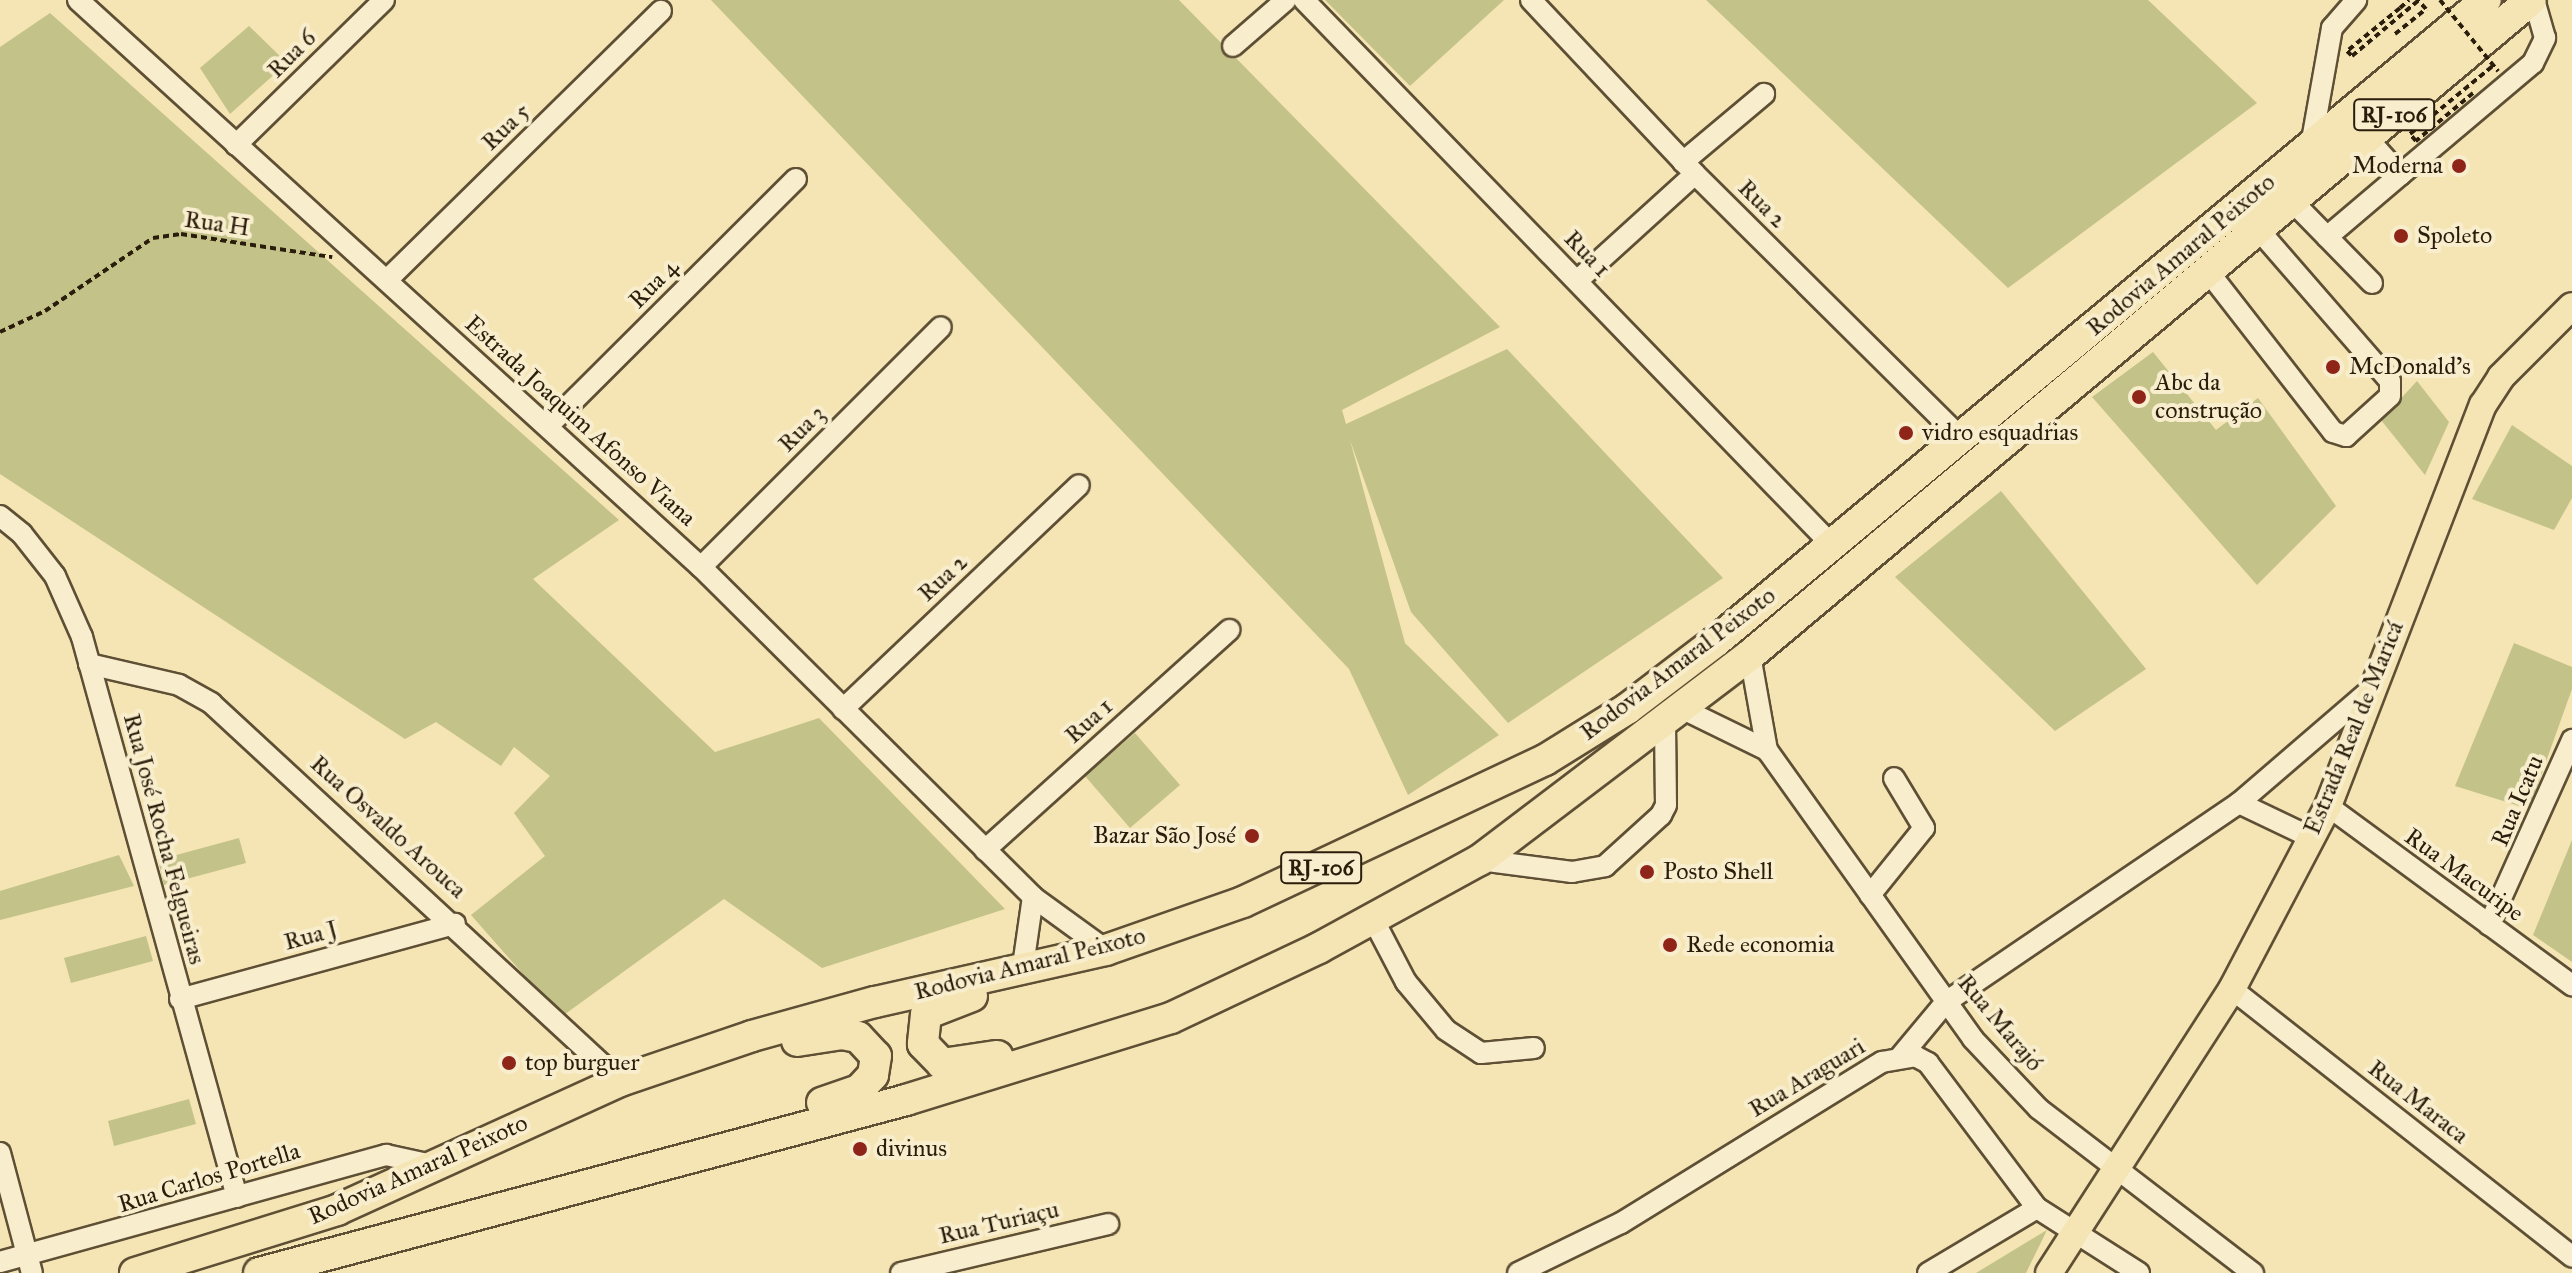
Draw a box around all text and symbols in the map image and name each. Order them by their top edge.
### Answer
street label: Rua 6 [262,24,322,84]
street label: Rua 5 [476,97,536,157]
road number: RJ-106 [2352,97,2436,133]
place label: Moderna [2352,152,2443,180]
marker: Moderna [2450,157,2468,175]
street label: Rodovia Amaral Peixoto [2081,168,2281,342]
street label: Rua 2 [1732,174,1792,234]
street label: Rua H [183,205,251,243]
place label: Spoleto [2417,222,2492,250]
street label: Rua 1 [1558,224,1616,284]
marker: Spoleto [2392,227,2410,245]
street label: Rua 4 [623,253,685,315]
street label: Estrada Joaquim Afonso Viana [459,310,701,532]
place label: McDonald's [2349,353,2471,381]
marker: McDonald's [2324,358,2342,376]
place label: Abc da construção [2155,369,2262,425]
marker: Abc da construção [2130,388,2148,406]
street label: Rua 3 [773,400,831,458]
place label: vidro esquadrias [1922,419,2078,447]
marker: vidro esquadrias [1897,424,1915,442]
street label: Rua 2 [912,548,974,608]
street label: Rodovia Amaral Peixoto [1575,581,1781,747]
street label: Estrada Real de Maricá [2298,617,2410,839]
street label: Rua 1 [1059,692,1119,750]
street label: Rua José Rocha Felgueiras [117,711,211,967]
street label: Rua Osvaldo Arouca [304,749,472,905]
street label: Rua Icatu [2486,751,2550,851]
place label: Bazar São José [1093,822,1236,850]
street label: Rua Macuripe [2399,822,2529,928]
marker: Bazar São José [1243,827,1261,845]
road number: RJ-106 [1279,850,1363,886]
place label: Posto Shell [1663,858,1773,886]
marker: Posto Shell [1638,863,1656,881]
street label: Rua J [281,915,341,957]
street label: Rodovia Amaral Peixoto [911,921,1149,1007]
place label: Rede economia [1686,931,1834,959]
marker: Rede economia [1661,936,1679,954]
street label: Rua Marajó [1951,969,2049,1077]
street label: Rua Araguari [1744,1032,1870,1124]
place label: top burguer [525,1049,640,1077]
marker: top burguer [500,1054,518,1072]
street label: Rua Maraca [2362,1054,2474,1150]
street label: Rodovia Amaral Peixoto [304,1109,532,1231]
place label: divinus [876,1135,947,1163]
street label: Rua Carlos Portella [115,1137,303,1219]
marker: divinus [851,1140,869,1158]
street label: Rua Turiaçu [936,1195,1062,1251]

